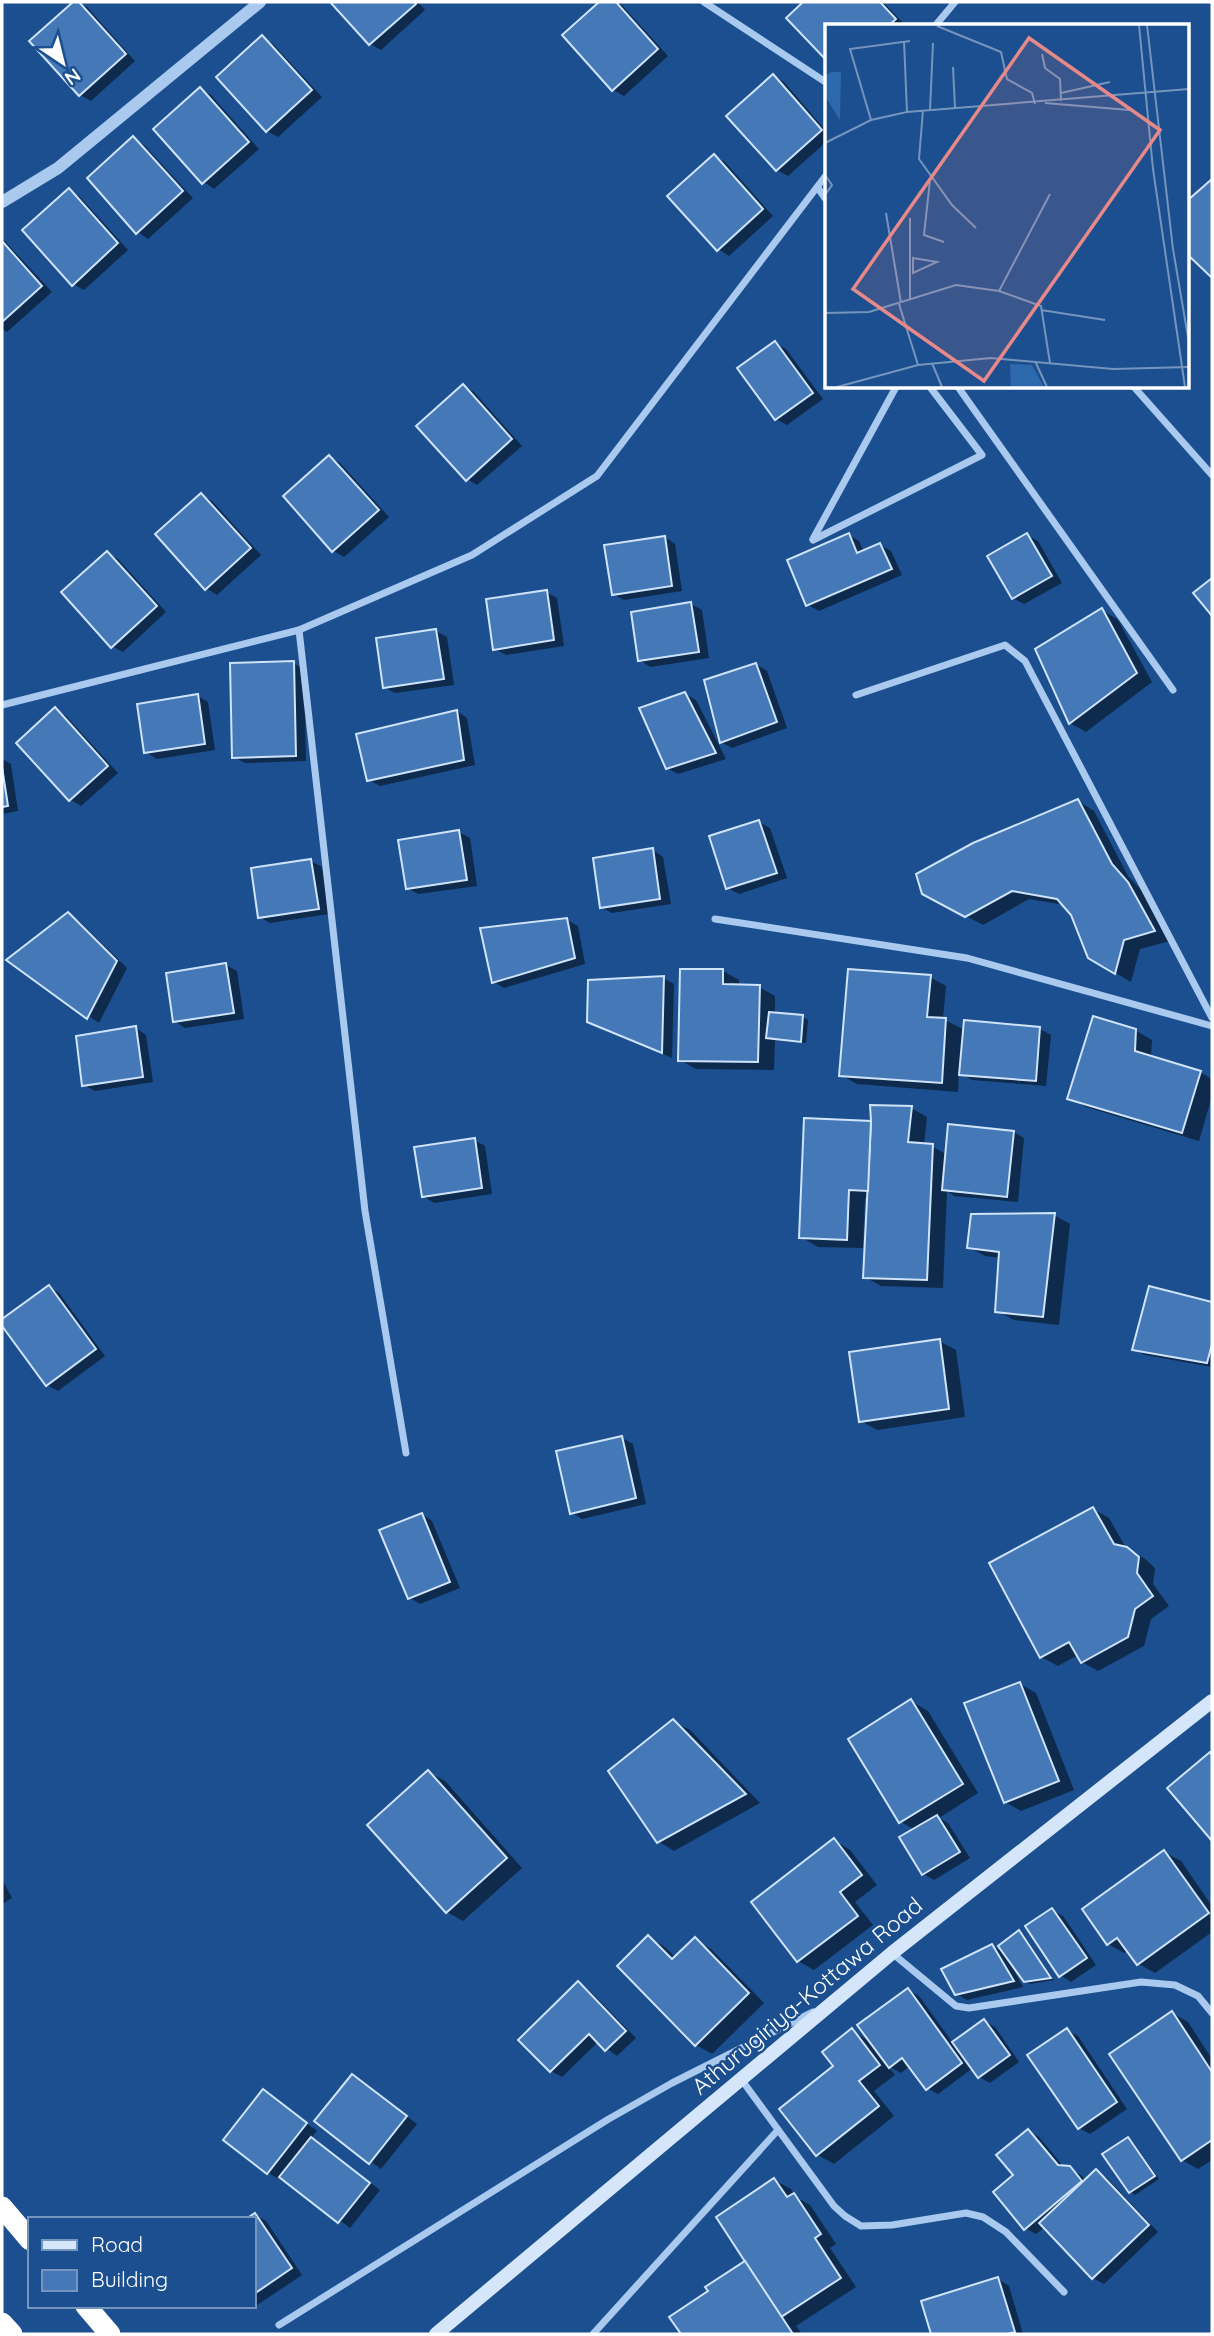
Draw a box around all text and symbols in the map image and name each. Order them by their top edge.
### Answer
inset map [825,24,1190,388]
north arrow [28,28,98,98]
text: N [60,63,85,91]
street label: Athurugiriya-Kottawa Road [685,1891,928,2101]
legend [28,2217,256,2308]
text: Road [91,2231,143,2257]
text: Building [91,2266,168,2292]

